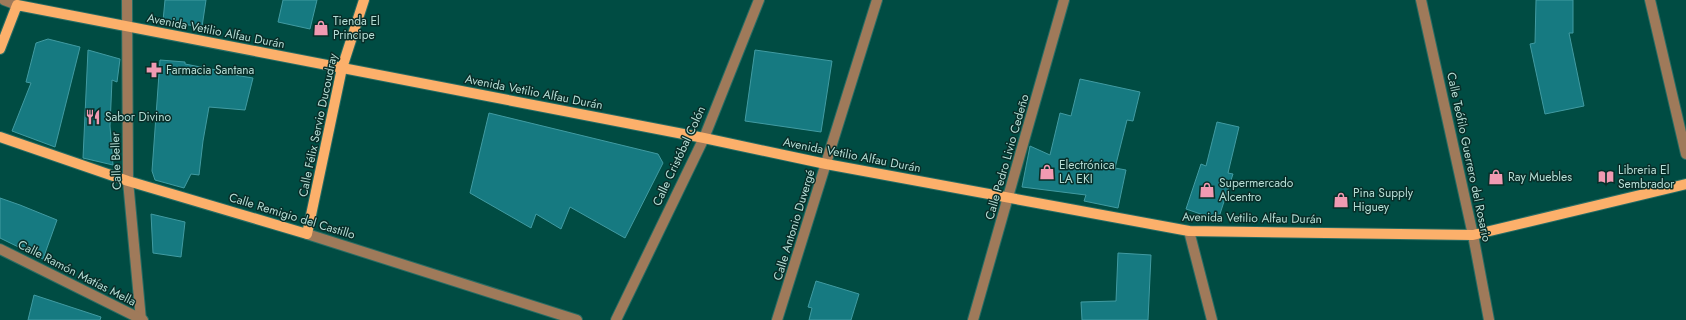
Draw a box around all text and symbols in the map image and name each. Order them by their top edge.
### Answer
street label: Avenida Vetilio Alfau Durán [146,9,286,53]
place label: Tienda El Principe [333,12,380,44]
shop icon: Tienda El Principe [312,19,330,37]
street label: Calle Félix Servio Ducoudray [294,51,342,198]
pharmacy icon: Farmacia Santana [145,61,163,79]
place label: Farmacia Santana [166,61,254,79]
street label: Avenida Vetilio Alfau Durán [464,70,604,114]
street label: Calle Teófilo Guerrero del Rosario [1442,71,1496,244]
street label: Calle Pedro Livio Cedeño [980,92,1034,222]
street label: Calle Cristóbal Colón [648,103,710,209]
restaurant icon: Sabor Divino [84,108,102,126]
place label: Sabor Divino [105,108,171,126]
street label: Calle Beller [106,131,126,190]
street label: Avenida Vetilio Alfau Durán [782,133,922,177]
place label: Electrónica LA EKI [1059,156,1115,188]
place label: Libreria El Sembrador [1618,161,1675,193]
shop icon: Electrónica LA EKI [1038,163,1056,181]
street label: Calle Antonio Duvergé [769,167,819,283]
shop icon: Ray Muebles [1487,168,1505,186]
place label: Ray Muebles [1508,168,1572,186]
library icon: Libreria El Sembrador [1597,168,1615,186]
place label: Supermercado Alcentro [1219,174,1294,206]
shop icon: Supermercado Alcentro [1198,181,1216,199]
place label: Pina Supply Higuey [1353,184,1414,216]
street label: Calle Remigio del Castillo [227,188,358,244]
shop icon: Pina Supply Higuey [1332,191,1350,209]
street label: Avenida Vetilio Alfau Durán [1182,208,1322,228]
street label: Calle Ramón Matías Mella [15,235,139,311]

